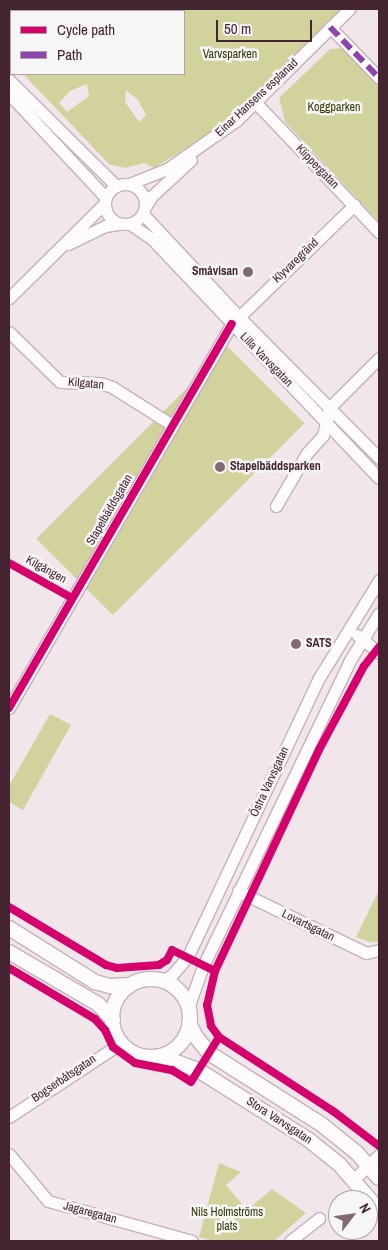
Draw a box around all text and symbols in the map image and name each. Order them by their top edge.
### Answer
legend [10,10,185,75]
scale bar [218,10,314,42]
text: 50 m [224,18,251,39]
text: Cycle path [57,19,115,40]
text: Path [57,44,82,65]
park label: Varvsparken [203,48,257,62]
street label: Einar Hansens esplanad [213,56,301,140]
park label: Koggparken [307,101,361,115]
street label: Klippergatan [292,142,342,192]
street label: Klyvaregränd [270,236,322,286]
place label: Småvisan [192,265,238,279]
marker: Småvisan [242,266,254,278]
street label: Lilla Varvsgatan [237,330,295,390]
street label: Kilgatan [67,375,105,393]
place label: Stapelbäddsparken [230,460,321,474]
marker: Stapelbäddsparken [214,461,226,473]
street label: Stapelbäddsgatan [84,472,136,548]
street label: Kilgången [23,553,69,587]
place label: SATS [306,637,332,651]
marker: SATS [290,638,302,650]
street label: Östra Varvsgatan [247,745,293,819]
street label: Lovartsgatan [279,907,337,945]
street label: Bogserbåtsgatan [29,1052,99,1106]
street label: Stora Varvsgatan [243,1094,315,1148]
north arrow [328,1190,378,1240]
street label: Jagaregatan [62,1199,118,1227]
text: N [355,1200,375,1216]
park label: Nils Holmströms plats [191,1206,263,1234]

